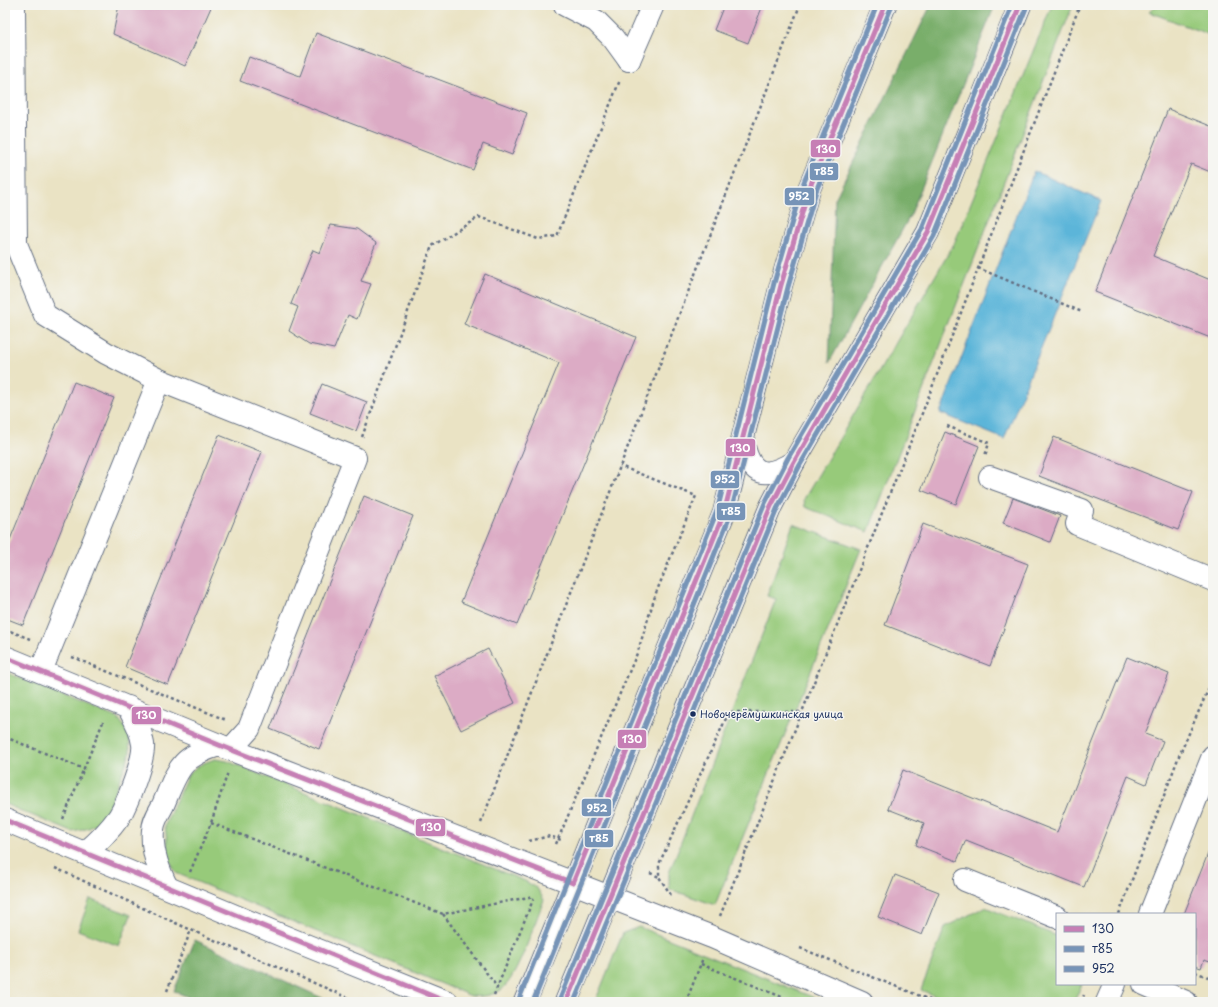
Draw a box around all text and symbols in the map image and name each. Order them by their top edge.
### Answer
line badge: 130 [810,139,841,158]
text: 130 [816,140,836,157]
line badge: т85 [809,162,839,181]
text: т85 [814,162,834,179]
line badge: 952 [784,187,815,206]
text: 952 [789,187,810,204]
line badge: 130 [725,438,756,457]
text: 130 [730,439,750,456]
line badge: 952 [710,470,740,489]
text: 952 [715,470,736,487]
line badge: т85 [716,502,746,521]
text: т85 [721,502,741,519]
line badge: 130 [131,706,162,725]
text: 130 [136,706,156,723]
place label: Новочерёмушкинская улица [700,706,844,722]
marker: Новочерёмушкинская улица [688,709,698,719]
line badge: 130 [617,729,647,749]
text: 130 [622,730,642,747]
line badge: 952 [581,798,612,817]
text: 952 [587,799,608,816]
line badge: 130 [415,818,446,837]
text: 130 [421,818,441,835]
line badge: т85 [584,829,614,848]
text: т85 [589,829,609,846]
legend [1056,913,1196,985]
text: 130 [1092,919,1114,937]
text: т85 [1092,939,1113,957]
text: 952 [1092,959,1115,977]

